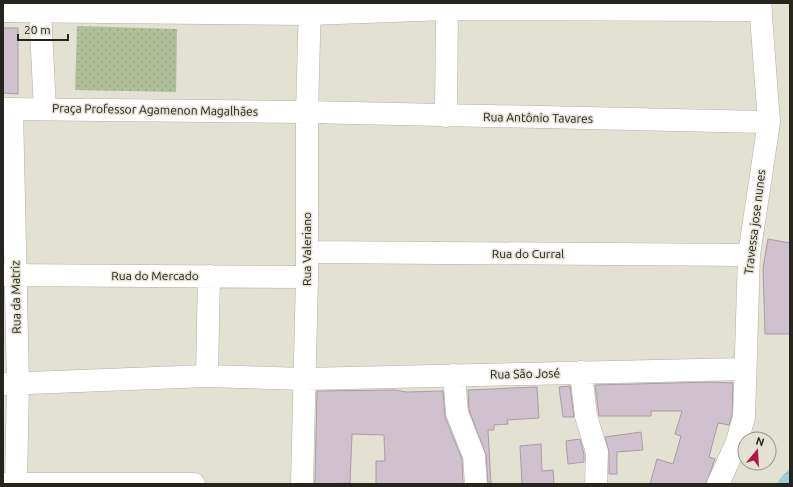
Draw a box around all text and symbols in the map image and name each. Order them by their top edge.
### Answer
scale bar [18,16,68,42]
text: 20 m [24,23,51,36]
street label: Praça Professor Agamenon Magalhães [52,101,258,118]
street label: Rua Antônio Tavares [483,110,593,125]
street label: Travessa jose nunes [742,169,767,275]
street label: Rua Valeriano [300,212,313,286]
street label: Rua do Curral [492,247,564,260]
street label: Rua da Matriz [8,260,23,334]
street label: Rua do Mercado [111,269,199,282]
street label: Rua São José [490,366,560,381]
north arrow [737,431,777,471]
text: N [754,435,766,448]

